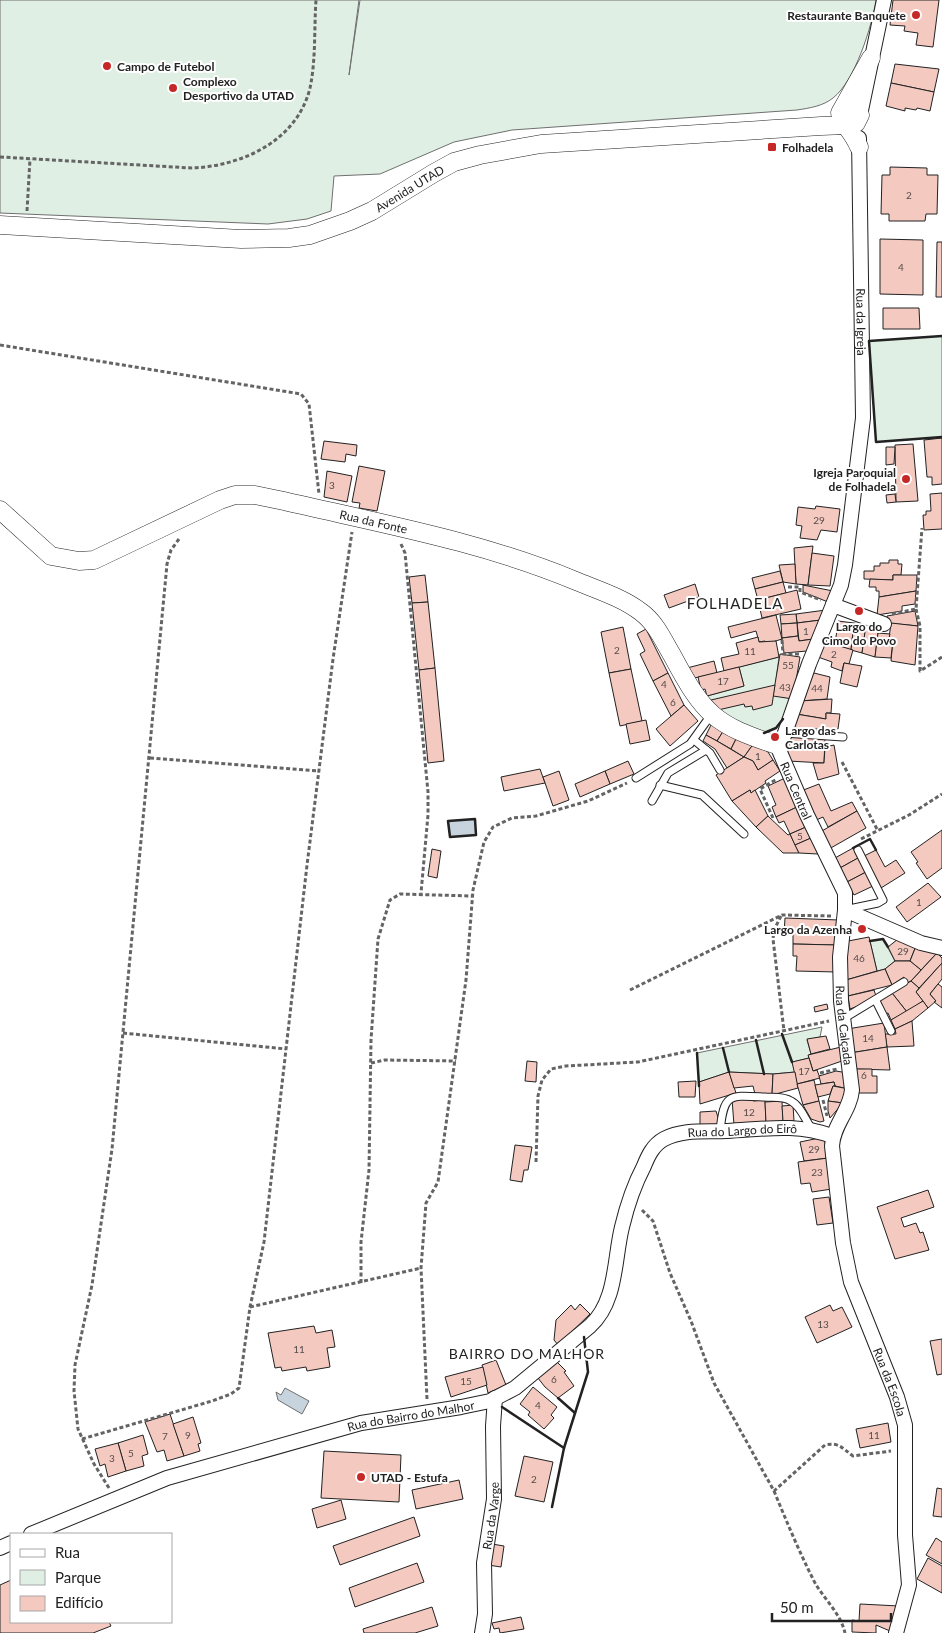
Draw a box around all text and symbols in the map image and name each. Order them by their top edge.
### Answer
place label: Restaurante Banquete [787,8,907,23]
marker: Restaurante Banquete [910,9,922,21]
place label: Campo de Futebol [117,59,215,74]
marker: Campo de Futebol [101,60,113,72]
place label: Complexo Desportivo da UTAD [183,74,294,103]
marker: Complexo Desportivo da UTAD [167,82,179,94]
place label: Folhadela [782,140,833,155]
marker: Folhadela [766,141,778,153]
street label: Avenida UTAD [372,162,446,215]
house number: 2 [906,189,912,201]
house number: 4 [898,261,904,273]
street label: Rua da Igreja [854,288,870,356]
place label: Igreja Paroquial de Folhadela [813,465,896,494]
marker: Igreja Paroquial de Folhadela [900,473,912,485]
house number: 3 [329,479,335,491]
street label: Rua da Fonte [338,506,409,536]
house number: 29 [813,514,825,526]
district label: FOLHADELA [687,594,783,612]
marker: Largo do Cimo do Povo [853,605,865,617]
place label: Largo do Cimo do Povo [822,619,896,648]
house number: 1 [803,625,809,637]
house number: 2 [614,644,620,656]
house number: 11 [744,645,756,657]
house number: 2 [831,648,837,660]
house number: 55 [782,659,794,671]
house number: 17 [717,675,729,687]
house number: 4 [661,678,667,690]
house number: 43 [779,681,791,693]
house number: 44 [811,682,823,694]
house number: 6 [670,696,676,708]
place label: Largo das Carlotas [785,723,836,752]
marker: Largo das Carlotas [769,731,781,743]
house number: 1 [755,750,761,762]
street label: Rua Central [777,759,816,822]
house number: 5 [797,830,803,842]
house number: 1 [916,896,922,908]
place label: Largo da Azenha [764,922,852,937]
marker: Largo da Azenha [856,923,868,935]
house number: 29 [897,945,909,957]
house number: 46 [853,952,865,964]
street label: Rua da Calçada [833,985,856,1066]
house number: 14 [862,1032,874,1044]
house number: 17 [798,1065,810,1077]
house number: 6 [861,1069,867,1081]
house number: 12 [743,1106,755,1118]
street label: Rua do Largo do Eirô [687,1120,798,1140]
house number: 29 [808,1143,820,1155]
house number: 23 [811,1166,823,1178]
house number: 13 [817,1318,829,1330]
house number: 11 [293,1343,305,1355]
district label: BAIRRO DO MALHOR [449,1345,605,1362]
street label: Rua da Escola [871,1345,910,1418]
house number: 6 [551,1373,557,1385]
house number: 15 [460,1375,472,1387]
street label: Rua do Bairro do Malhor [345,1397,476,1434]
house number: 4 [535,1399,541,1411]
house number: 9 [185,1429,191,1441]
house number: 11 [868,1429,880,1441]
house number: 7 [162,1430,168,1442]
house number: 5 [128,1447,134,1459]
house number: 3 [109,1452,115,1464]
place label: UTAD - Estufa [371,1470,448,1485]
marker: UTAD - Estufa [355,1471,367,1483]
house number: 2 [531,1473,537,1485]
street label: Rua da Varge [479,1482,501,1551]
legend [10,1533,172,1623]
text: Rua [55,1543,80,1561]
text: Parque [55,1568,101,1586]
scale bar [772,1590,891,1622]
text: Edifício [55,1593,103,1611]
text: 50 m [780,1598,814,1616]

